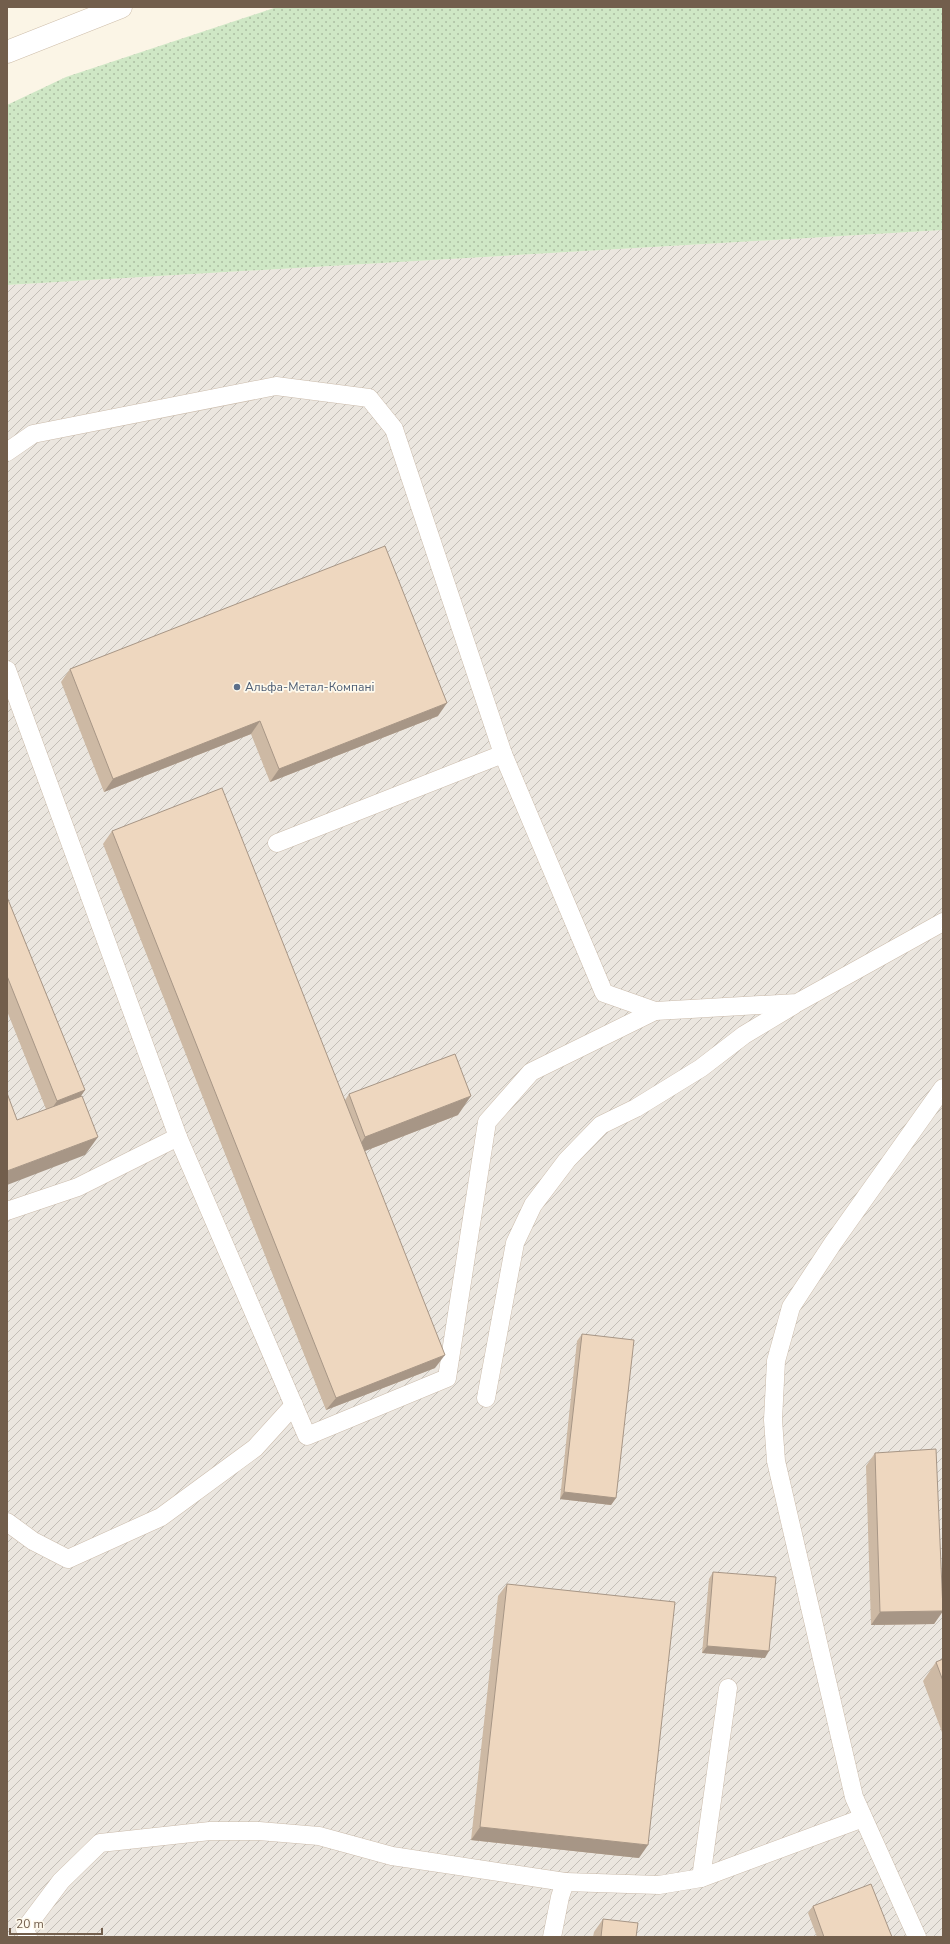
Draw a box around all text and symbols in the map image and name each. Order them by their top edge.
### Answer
place label: Альфа-Метал-Компані [245,679,375,695]
marker: Альфа-Метал-Компані [232,682,242,692]
scale bar [10,1910,102,1936]
text: 20 m [16,1916,44,1932]

